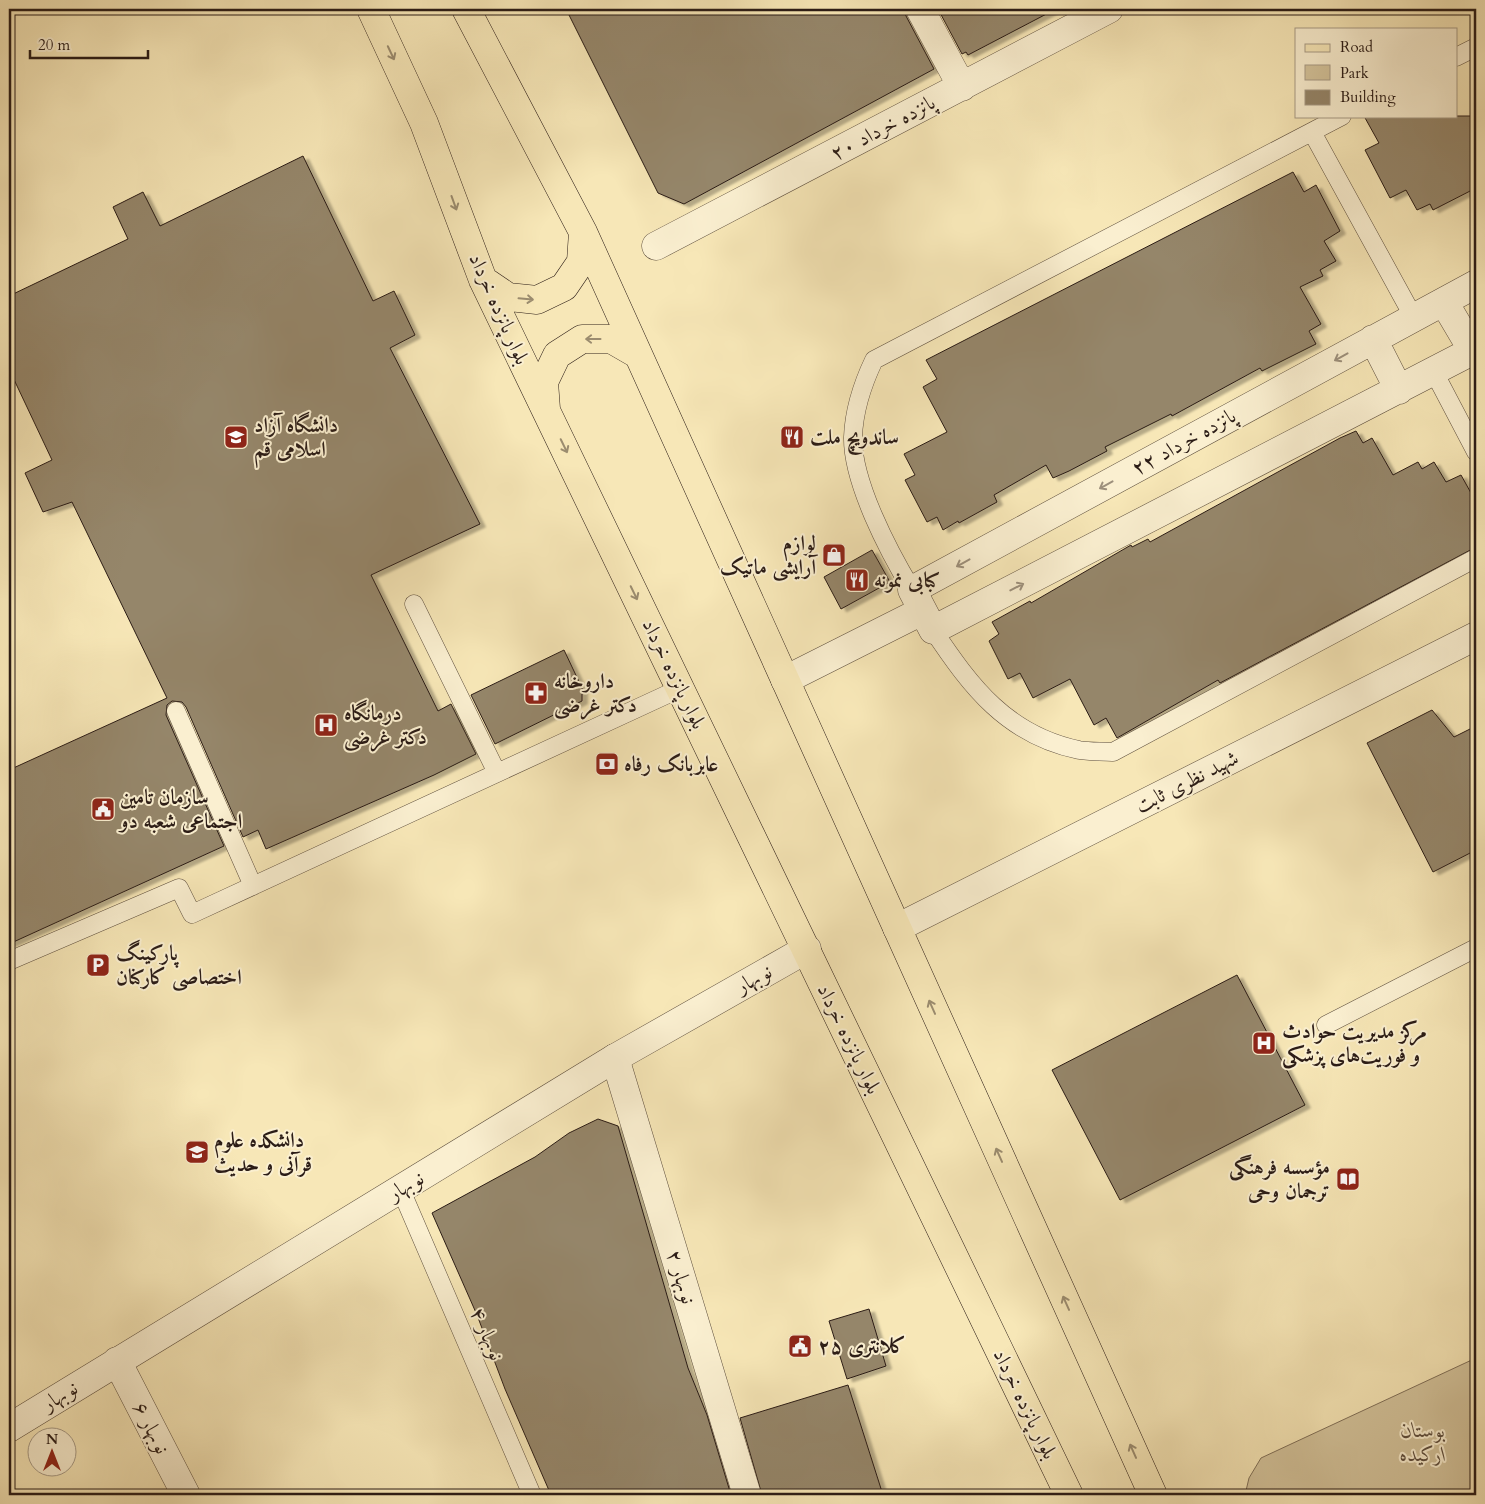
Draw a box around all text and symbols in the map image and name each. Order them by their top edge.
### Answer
scale bar [30,28,148,60]
legend [1295,28,1458,118]
text: 20 m [38,35,70,55]
text: Road [1340,37,1373,57]
one-way arrow [387,45,397,60]
text: Park [1340,63,1369,83]
text: Building [1340,87,1396,107]
street label: پانزده خرداد ۲۰ [825,88,942,168]
one-way arrow [450,194,459,210]
street label: بلوار پانزده خرداد [461,248,537,370]
one-way arrow [518,294,534,304]
one-way arrow [585,334,601,344]
one-way arrow [1333,352,1348,362]
street label: پانزده خرداد ۲۲ [1127,401,1242,483]
place label: دانشگاه آزاد اسلامی قم [254,411,338,468]
place label: ساندویچ ملت [810,423,899,455]
school or university icon: دانشگاه آزاد اسلامی قم [223,424,249,450]
restaurant icon: ساندویچ ملت [779,424,805,450]
one-way arrow [559,439,569,454]
one-way arrow [1098,480,1113,490]
place label: لوازم آرایشی ماتیک [720,529,818,582]
shop icon: لوازم آرایشی ماتیک [821,542,847,568]
one-way arrow [956,558,971,568]
place label: کبابی نمونه [874,566,940,595]
restaurant icon: کبابی نمونه [844,567,870,593]
one-way arrow [1009,582,1024,592]
one-way arrow [630,585,640,600]
street label: بلوار پانزده خرداد [635,614,713,734]
place label: داروخانه دکتر غرضی [554,667,637,720]
pharmacy icon: داروخانه دکتر غرضی [523,680,549,706]
place label: درمانگاه دکتر غرضی [344,699,427,752]
hospital icon: درمانگاه دکتر غرضی [313,712,339,738]
street label: شهید نظری ثابت [1130,744,1244,820]
place label: عابربانک رفاه [624,750,718,779]
bank icon: عابربانک رفاه [594,751,620,777]
place label: سازمان تامین اجتماعی شعبه دو [118,783,242,836]
public building icon: سازمان تامین اجتماعی شعبه دو [90,796,116,822]
place label: پارکینگ اختصاصی کارکنان [116,939,242,992]
parking icon: پارکینگ اختصاصی کارکنان [85,952,111,978]
street label: نوبهار [729,957,777,1002]
street label: بلوار پانزده خرداد [810,979,888,1099]
one-way arrow [927,1000,937,1015]
place label: مرکز مدیریت حوادث و فوریت‌های پزشکی [1282,1017,1427,1070]
hospital icon: مرکز مدیریت حوادث و فوریت‌های پزشکی [1251,1030,1277,1056]
place label: دانشکده علوم قرآنی و حدیث [214,1126,312,1179]
school or university icon: دانشکده علوم قرآنی و حدیث [184,1139,210,1165]
one-way arrow [994,1148,1004,1163]
place label: مؤسسه فرهنگی ترجمان وحی [1229,1153,1330,1206]
street label: نوبهار [381,1164,429,1209]
library icon: مؤسسه فرهنگی ترجمان وحی [1335,1166,1361,1192]
street label: نوبهار ۲ [659,1246,703,1308]
one-way arrow [1061,1296,1071,1311]
street label: نوبهار ۴ [463,1303,511,1365]
place label: کلانتری ۲۵ [818,1332,906,1361]
public building icon: کلانتری ۲۵ [787,1333,813,1359]
street label: بلوار پانزده خرداد [986,1344,1064,1464]
street label: نوبهار [35,1374,84,1419]
street label: نوبهار ۶ [126,1397,176,1459]
park label: بوستان ارکیده [1400,1416,1446,1469]
north arrow [28,1426,78,1476]
text: N [46,1430,58,1449]
one-way arrow [1128,1444,1138,1459]

